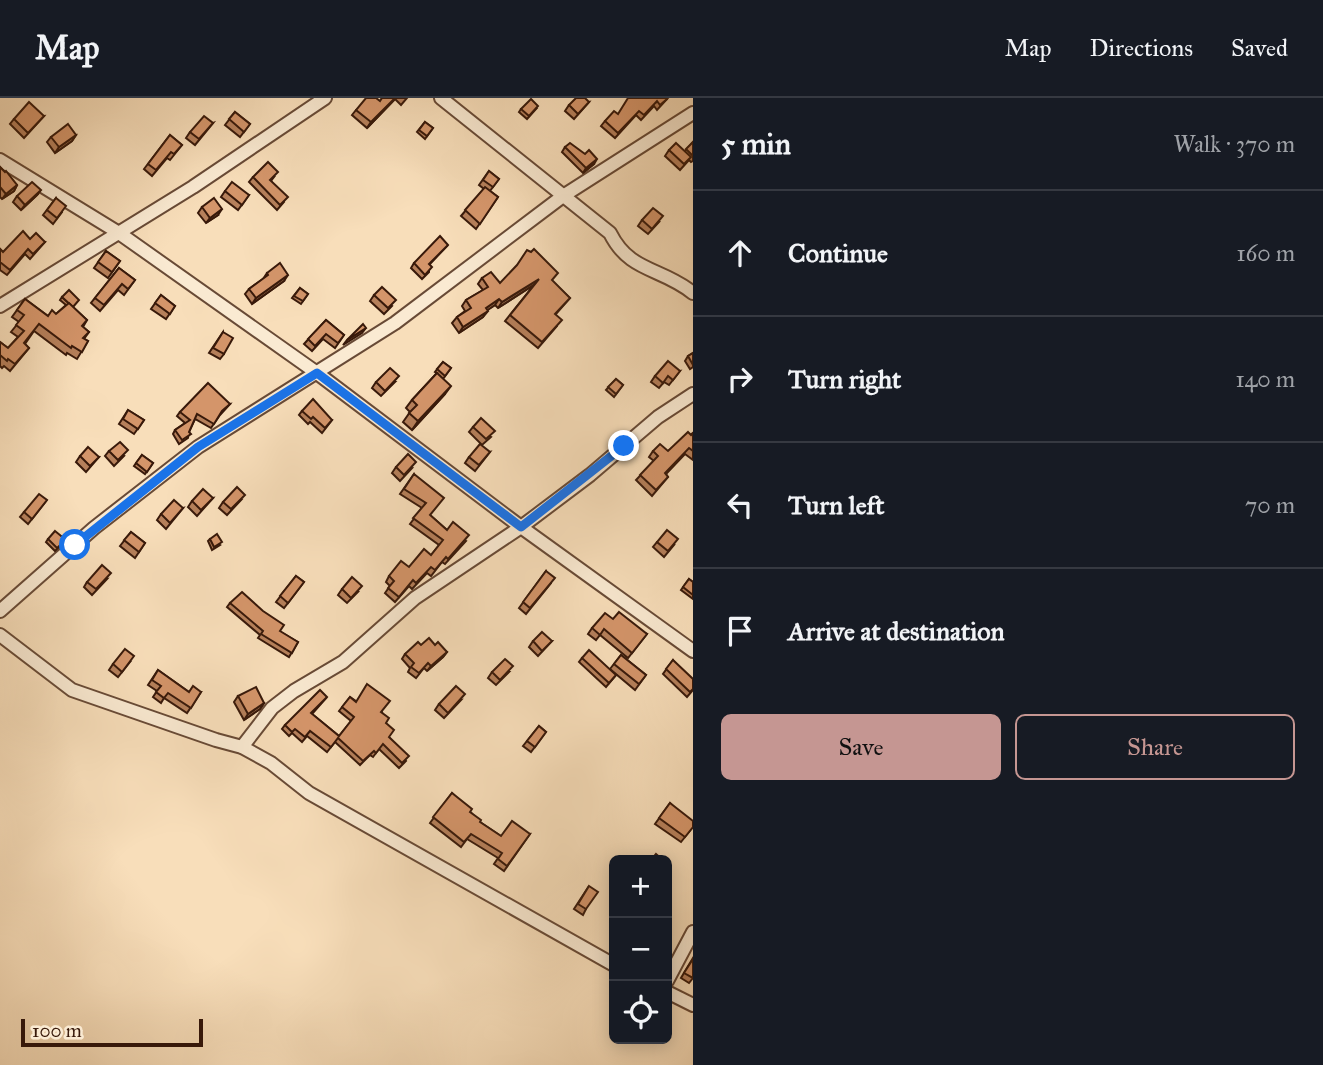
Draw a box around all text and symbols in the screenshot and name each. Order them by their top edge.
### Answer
text: Map [35,28,99,68]
text: Map [1005,33,1052,63]
text: Directions [1090,33,1193,63]
text: Saved [1231,33,1288,63]
text: 5 min [721,126,791,162]
text: Walk · 370 m [1174,130,1295,158]
icon: ahead [721,234,759,272]
text: Continue [788,237,888,269]
text: 160 m [1237,239,1295,267]
icon: right [721,360,759,398]
text: Turn right [788,363,901,395]
text: 140 m [1235,365,1295,393]
route end [608,430,639,461]
icon: left [721,486,759,524]
text: Turn left [788,489,884,521]
text: 70 m [1245,491,1295,519]
route start [59,529,90,560]
icon: arrive [721,612,759,650]
text: Arrive at destination [788,615,1005,647]
button: Save [721,714,1001,780]
button: Share [1015,714,1295,780]
map controls [609,855,672,1044]
button: + [609,855,672,918]
button: − [609,918,672,981]
button: locate [609,981,672,1044]
scale bar [21,1016,203,1048]
text: 100 m [32,1019,82,1042]

